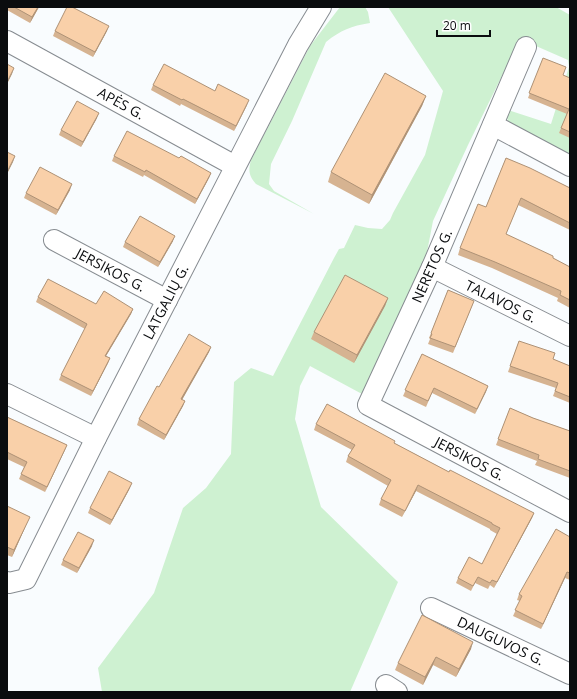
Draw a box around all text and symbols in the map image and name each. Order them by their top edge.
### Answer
scale bar [437,12,490,38]
text: 20 m [443,17,471,34]
street label: APĖS G. [95,83,148,123]
street label: NERETOS G. [407,226,456,306]
street label: JERSIKOS G. [71,242,149,296]
street label: LATGALIŲ G. [138,261,193,343]
street label: TALAVOS G. [462,275,540,327]
street label: JERSIKOS G. [430,431,508,485]
street label: DAUGUVOS G. [454,612,547,669]

